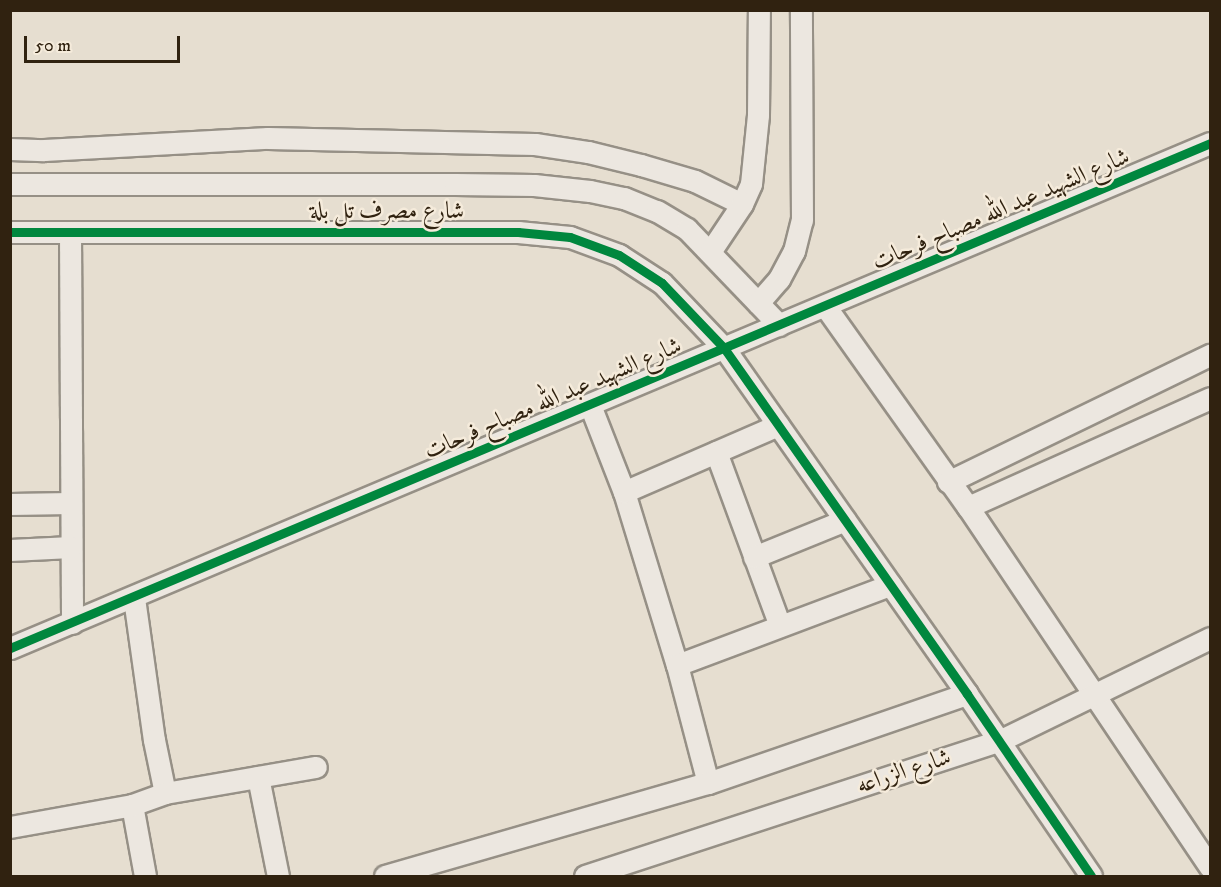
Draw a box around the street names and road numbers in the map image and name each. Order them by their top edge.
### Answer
street label: شارع الشهيد عبد الله مصباح فرحات [868,143,1134,277]
street label: شارع مصرف تل بلة [310,198,464,226]
street label: شارع الشهيد عبد الله مصباح فرحات [420,332,686,466]
street label: شارع الزراعه [853,743,955,801]

